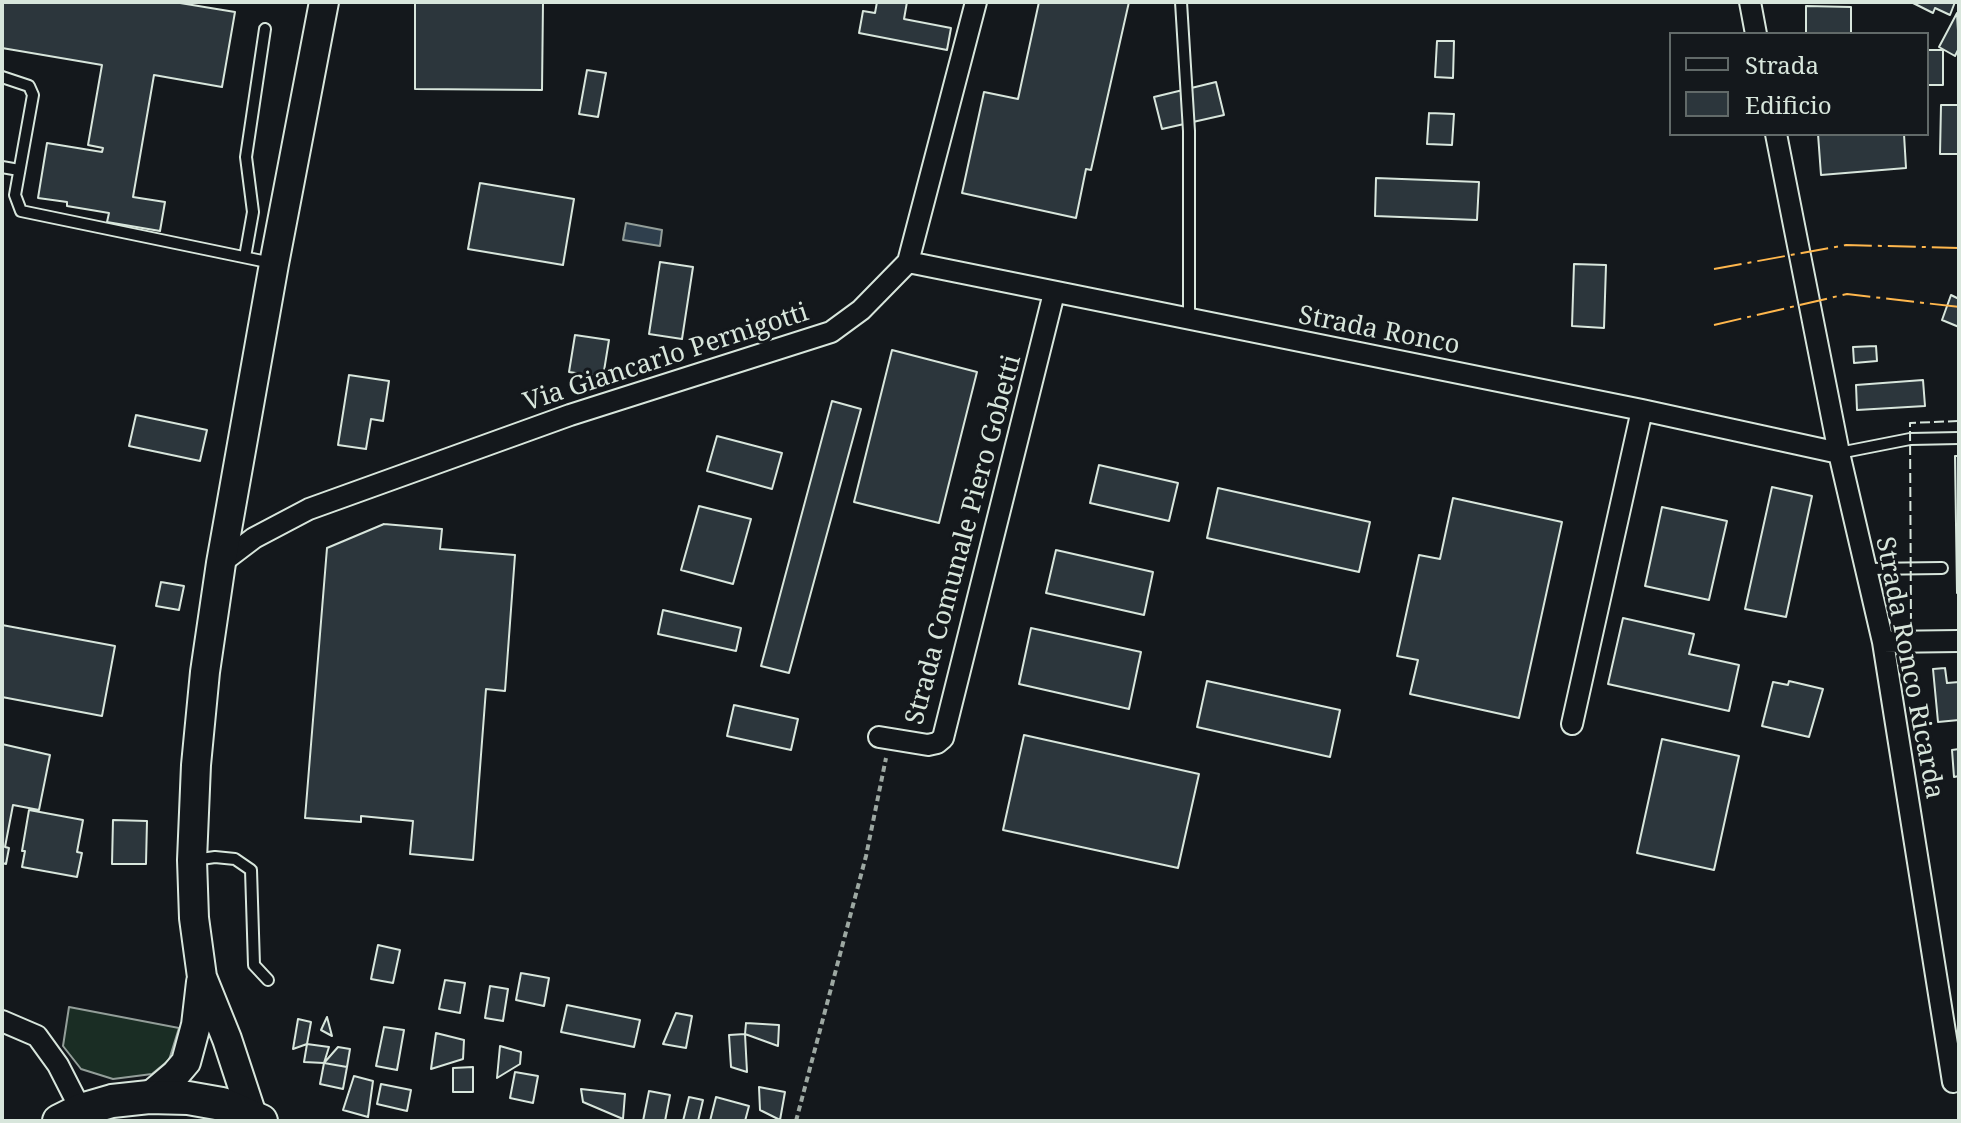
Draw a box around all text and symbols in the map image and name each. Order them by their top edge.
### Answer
legend [1669,32,1929,136]
text: Strada [1745,48,1819,81]
text: Edificio [1745,88,1832,121]
street label: Via Giancarlo Pernigotti [520,297,812,419]
street label: Strada Ronco [1296,300,1462,362]
street label: Strada Comunale Piero Gobetti [900,352,1028,728]
street label: Strada Ronco Ricarda [1868,534,1950,802]

